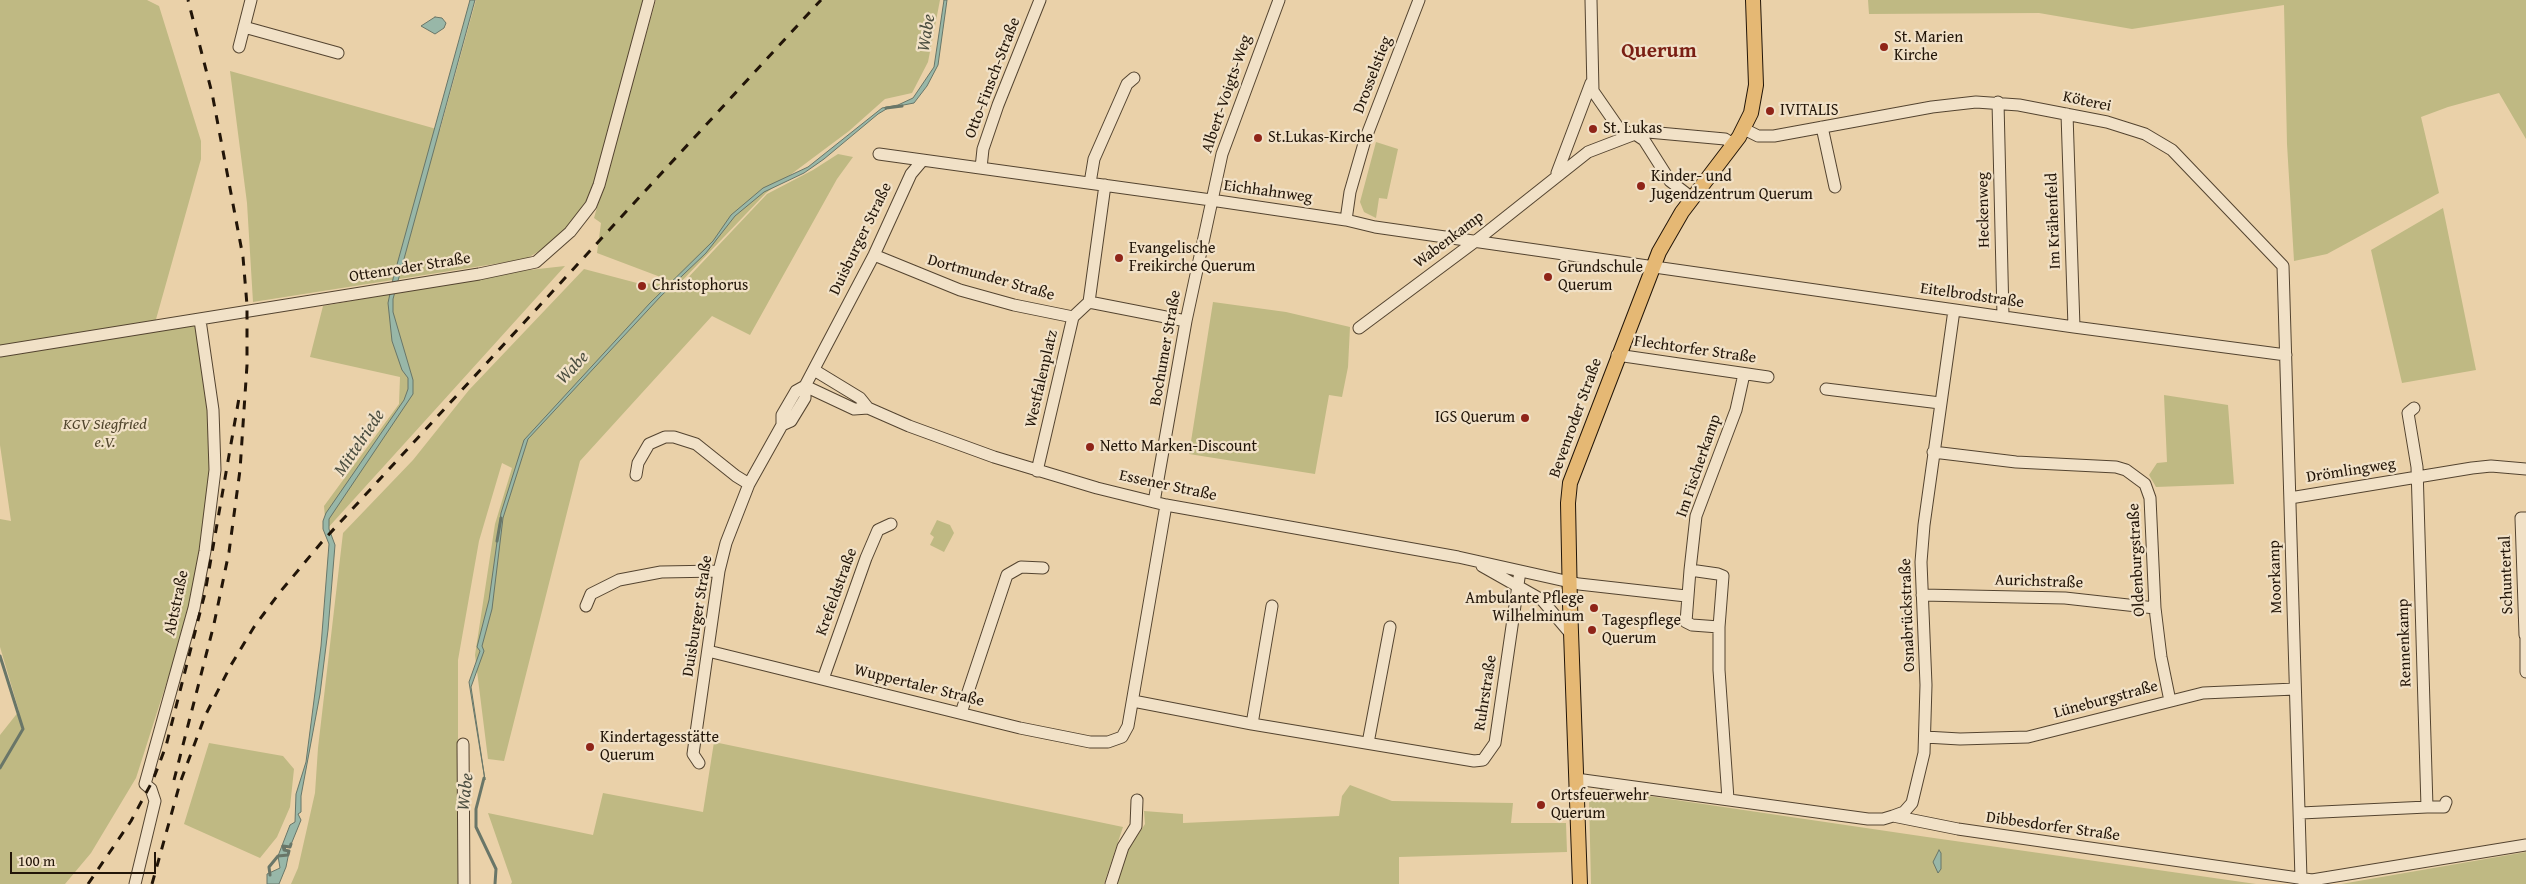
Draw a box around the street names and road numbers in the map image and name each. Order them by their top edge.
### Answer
street label: Otto-Finsch-Straße [961,15,1025,141]
street label: Albert-Voigts-Weg [1198,32,1256,156]
street label: Drosselstieg [1350,34,1396,116]
street label: Köterei [2061,88,2113,116]
street label: Heckenweg [1974,172,1994,248]
street label: Im Krähenfeld [2043,173,2065,269]
street label: Eichhahnweg [1222,176,1314,208]
street label: Duisburger Straße [825,180,897,298]
street label: Wabenkamp [1410,207,1488,273]
street label: Ottenroder Straße [348,249,472,287]
street label: Dortmunder Straße [925,251,1057,305]
street label: Eitelbrodstraße [1919,279,2025,313]
street label: Bochumer Straße [1146,289,1186,407]
street label: Westfalenplatz [1021,328,1063,430]
street label: Flechtorfer Straße [1633,332,1757,368]
street label: Bevenroder Straße [1545,356,1607,480]
street label: Im Fischerkamp [1672,412,1726,520]
street label: Drömlingweg [2305,454,2397,488]
street label: Essener Straße [1117,466,1219,506]
street label: Oldenburgstraße [2124,503,2150,617]
street label: Schuntertal [2496,535,2518,615]
street label: Moorkamp [2265,540,2287,614]
street label: Krefeldstraße [812,546,862,638]
street label: Duisburger Straße [679,554,717,678]
street label: Osnabrückstraße [1896,558,1920,672]
street label: Abtstraße [161,568,193,638]
street label: Aurichstraße [1995,571,2083,593]
street label: Rennenkamp [2394,598,2416,688]
street label: Ruhrstraße [1471,654,1501,732]
street label: Wuppertaler Straße [852,661,986,711]
street label: Lüneburgstraße [2052,677,2160,723]
street label: Dibbesdorfer Straße [1985,808,2121,846]

